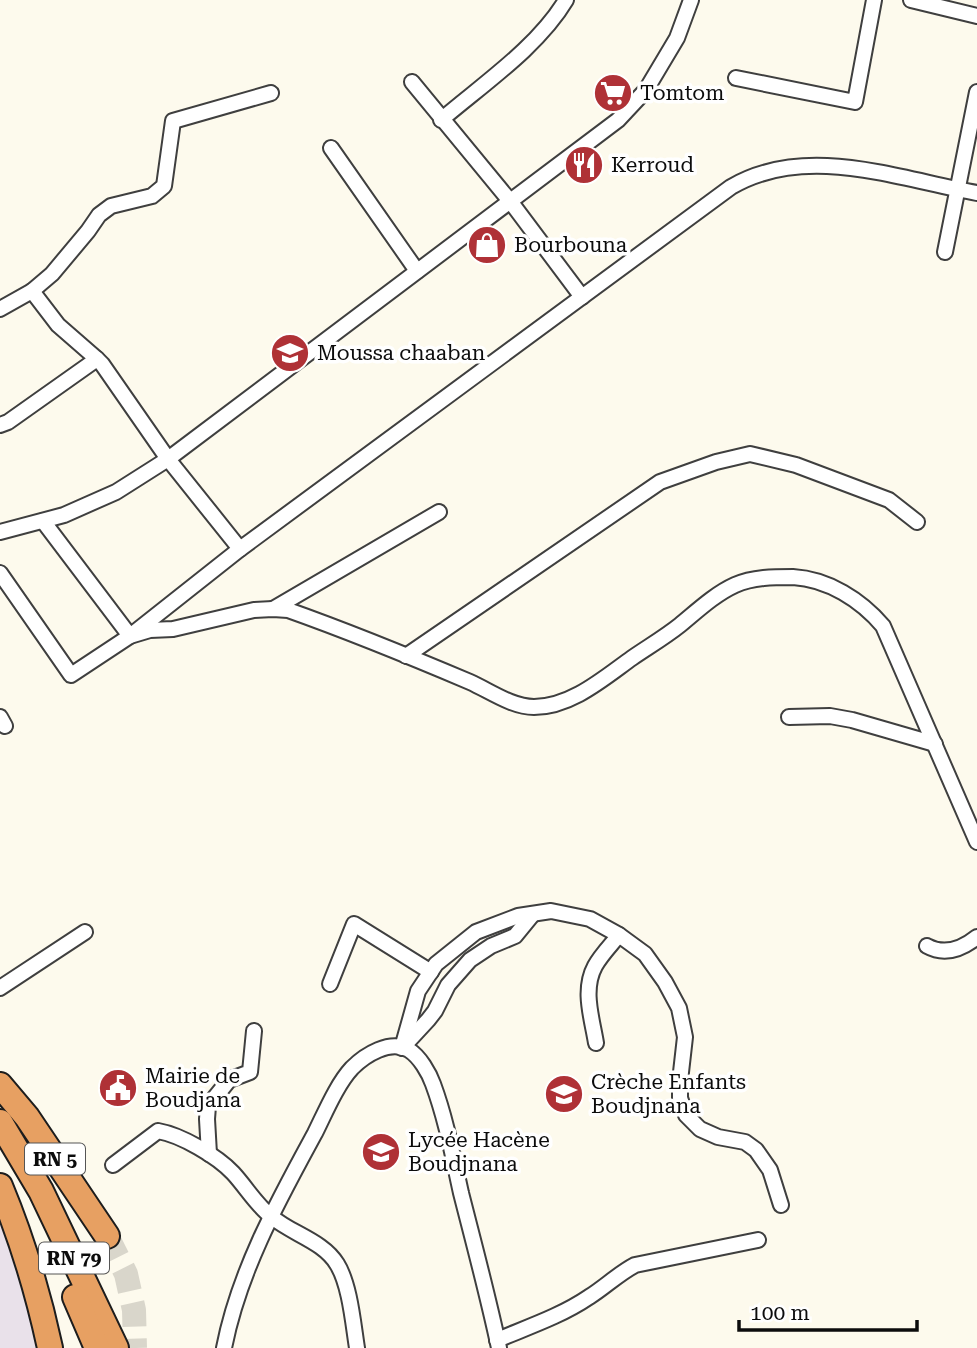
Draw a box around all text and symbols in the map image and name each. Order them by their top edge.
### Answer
supermarket icon: Tomtom [592,72,634,114]
place label: Tomtom [640,81,724,105]
restaurant icon: Kerroud [563,144,605,186]
place label: Kerroud [611,153,694,177]
shop icon: Bourbouna [466,224,508,266]
place label: Bourbouna [514,233,628,257]
school or university icon: Moussa chaaban [269,332,311,374]
place label: Moussa chaaban [317,341,486,365]
place label: Mairie de Boudjana [145,1064,242,1112]
public building icon: Mairie de Boudjana [97,1067,139,1109]
place label: Crèche Enfants Boudjnana [591,1070,746,1118]
school or university icon: Crèche Enfants Boudjnana [543,1073,585,1115]
place label: Lycée Hacène Boudjnana [408,1128,550,1176]
school or university icon: Lycée Hacène Boudjnana [360,1131,402,1173]
road number: RN 5 [25,1144,85,1175]
road number: RN 79 [39,1242,109,1274]
scale bar [739,1288,918,1332]
text: 100 m [750,1301,810,1325]

